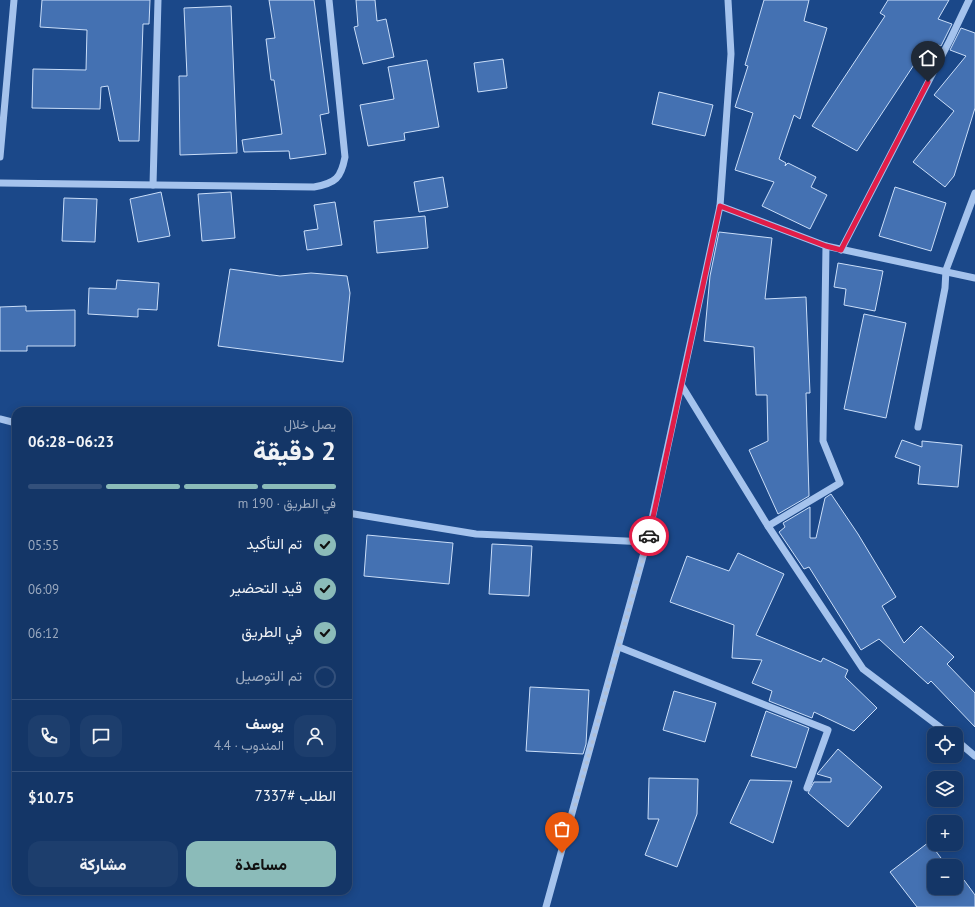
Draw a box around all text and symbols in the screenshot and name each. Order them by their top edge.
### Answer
pin [911,41,945,82]
icon: home [917,47,939,69]
text: يصل خلال [284,416,336,433]
text: 06:23–06:28 [28,432,114,451]
text: 2 دقيقة [253,434,336,467]
text: في الطريق · 190 m [238,495,336,512]
courier [629,516,669,556]
icon: car [638,525,660,547]
text: تم التأكيد [246,534,302,553]
icon: check [314,534,336,556]
text: 05:55 [28,537,59,554]
text: قيد التحضير [230,578,302,597]
icon: check [314,578,336,600]
text: 06:09 [28,581,59,598]
text: في الطريق [241,622,302,641]
icon: check [314,622,336,644]
text: 06:12 [28,625,59,642]
text: تم التوصيل [235,666,302,685]
text: يوسف [246,714,284,733]
button: phone [28,715,70,757]
button: chat [80,715,122,757]
button: person [294,715,336,757]
map controls [927,727,963,895]
button: locate [927,727,963,763]
text: المندوب · 4.4 [214,737,284,754]
button: layers [927,771,963,807]
text: الطلب #7337 [254,786,336,805]
text: $10.75 [28,788,74,807]
pin [545,812,579,853]
button: + [927,815,963,851]
icon: bag [551,818,573,840]
button: مشاركة [28,841,178,887]
button: مساعدة [186,841,336,887]
button: − [927,859,963,895]

